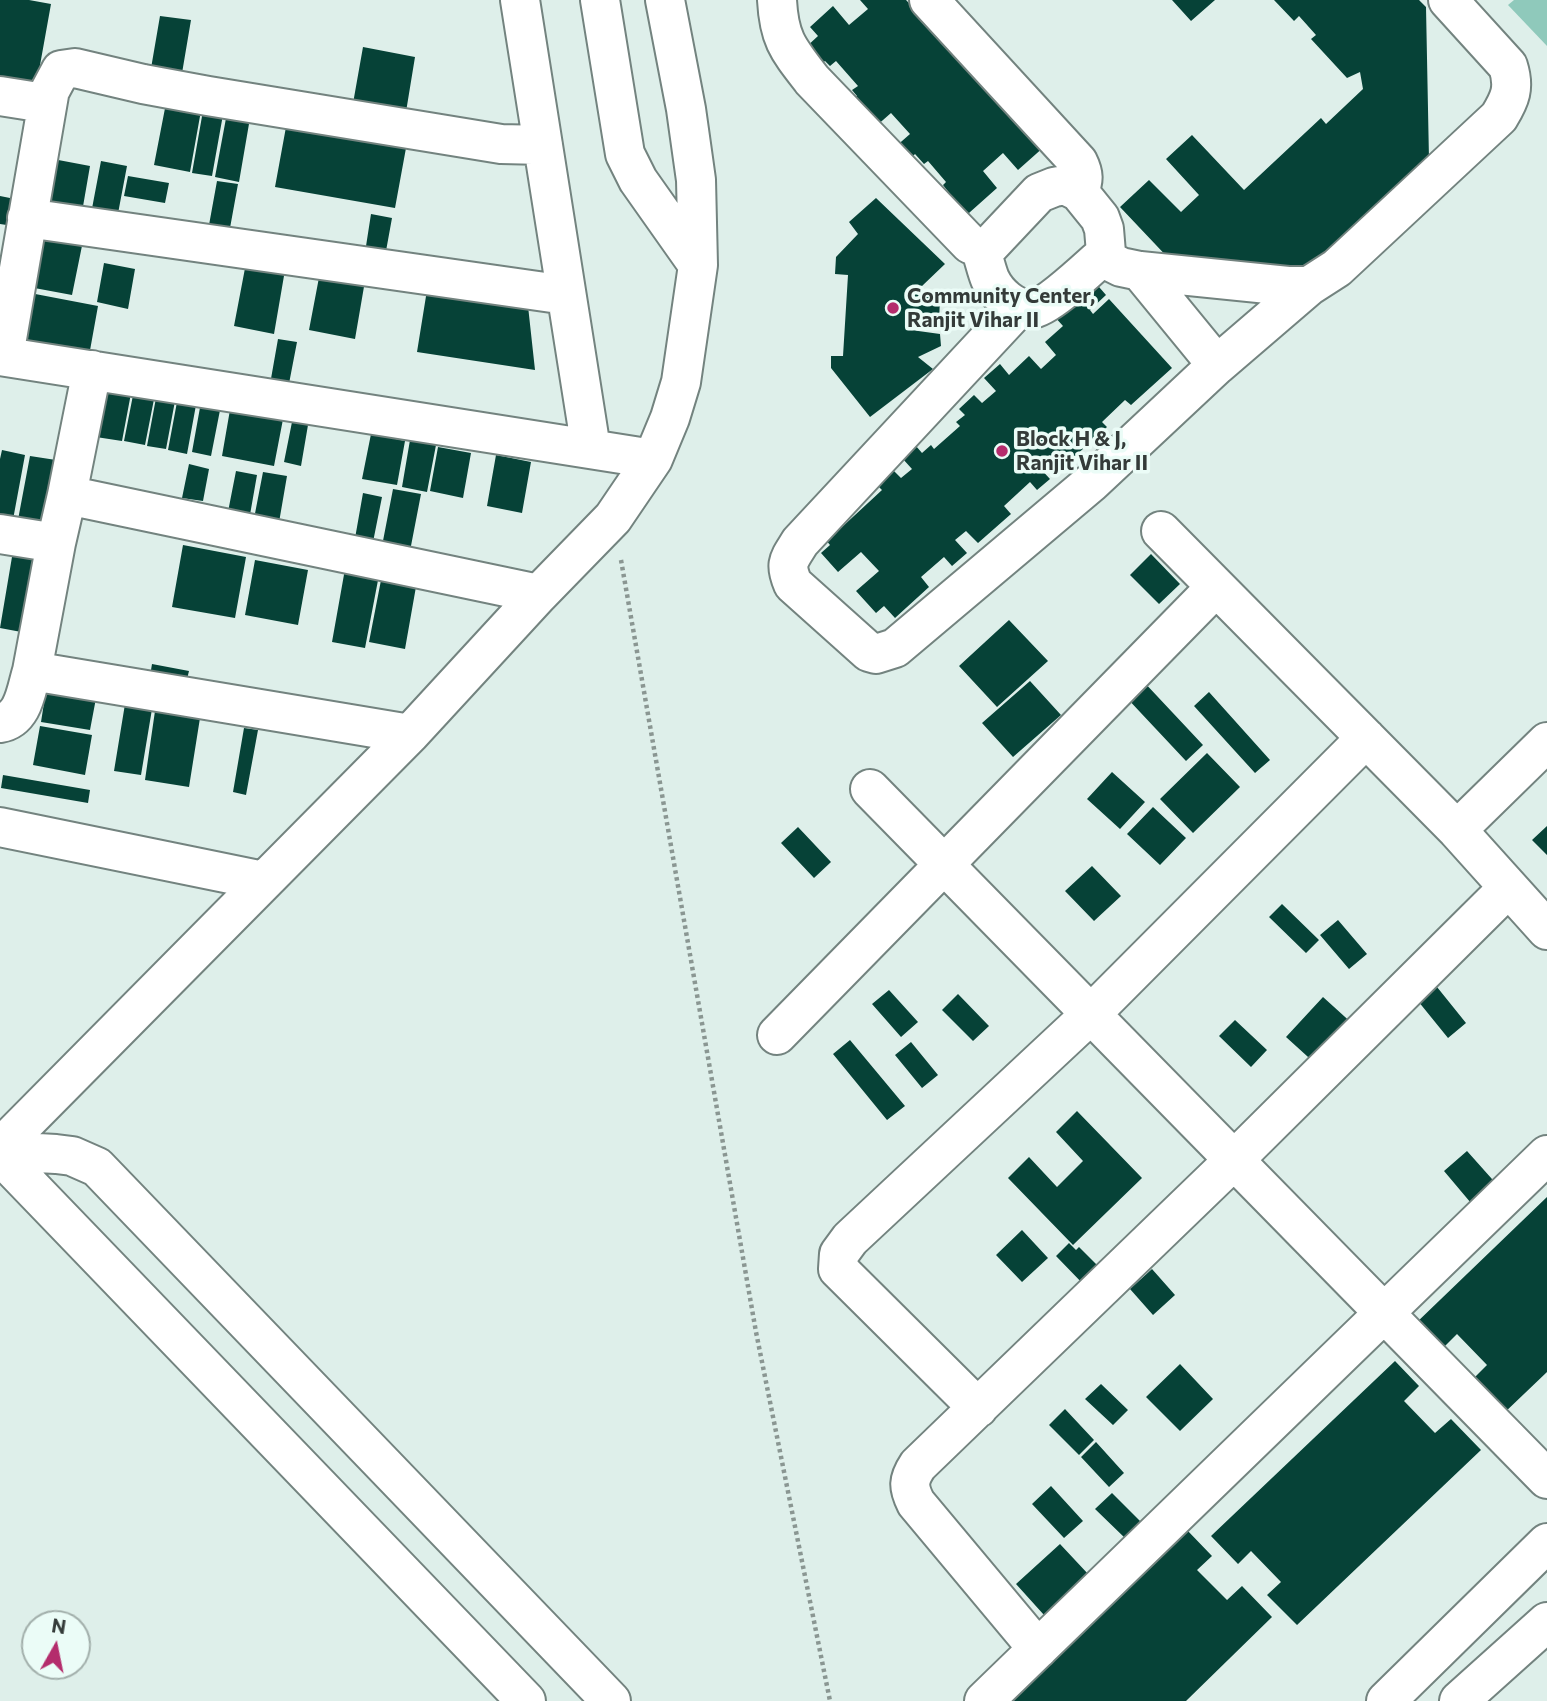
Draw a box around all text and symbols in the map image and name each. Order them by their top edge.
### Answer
place label: Community Center, Ranjit Vihar II [907,283,1095,333]
marker: Community Center, Ranjit Vihar II [885,300,901,316]
place label: Block H & J, Ranjit Vihar II [1016,426,1148,476]
marker: Block H & J, Ranjit Vihar II [994,443,1010,459]
north arrow [21,1610,91,1680]
text: N [50,1613,68,1638]

